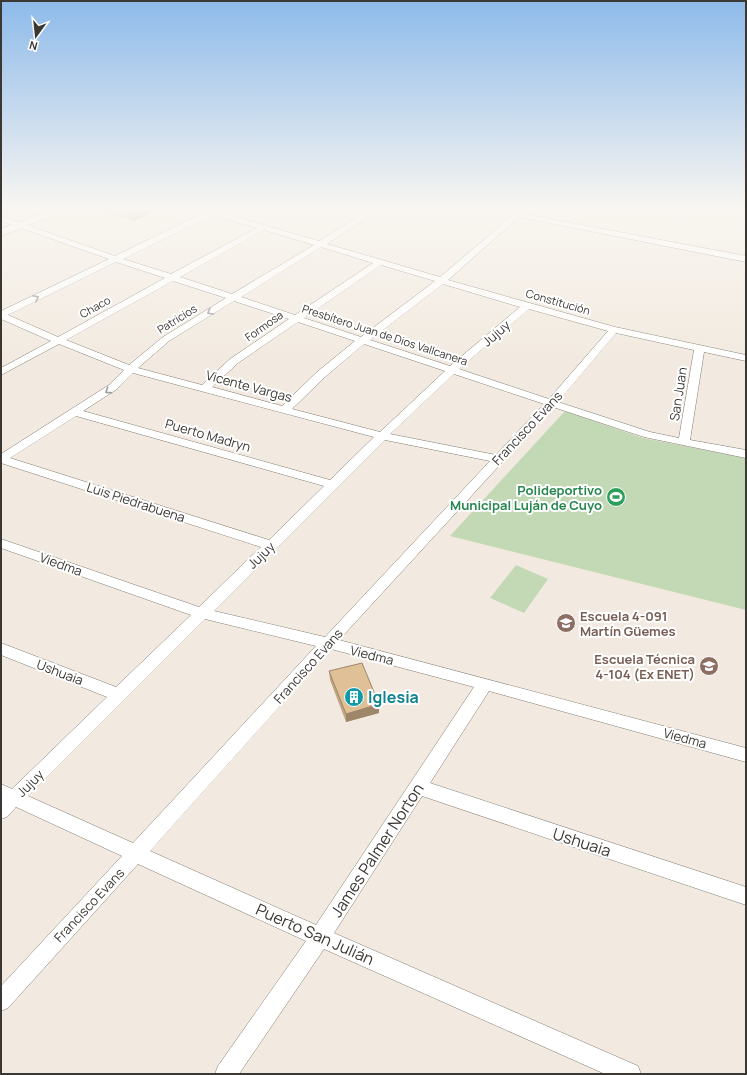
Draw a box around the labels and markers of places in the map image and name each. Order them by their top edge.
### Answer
place label: Polideportivo Municipal Luján de Cuyo [450,481,602,514]
sports icon: Polideportivo Municipal Luján de Cuyo [605,486,627,508]
place label: Escuela 4-091 Martín Güemes [580,607,676,640]
school or university icon: Escuela 4-091 Martín Güemes [555,612,577,634]
place label: Escuela Técnica 4-104 (Ex ENET) [594,650,695,683]
school or university icon: Escuela Técnica 4-104 (Ex ENET) [698,655,720,677]
building icon: Iglesia [343,686,365,708]
place label: Iglesia [368,686,419,708]

